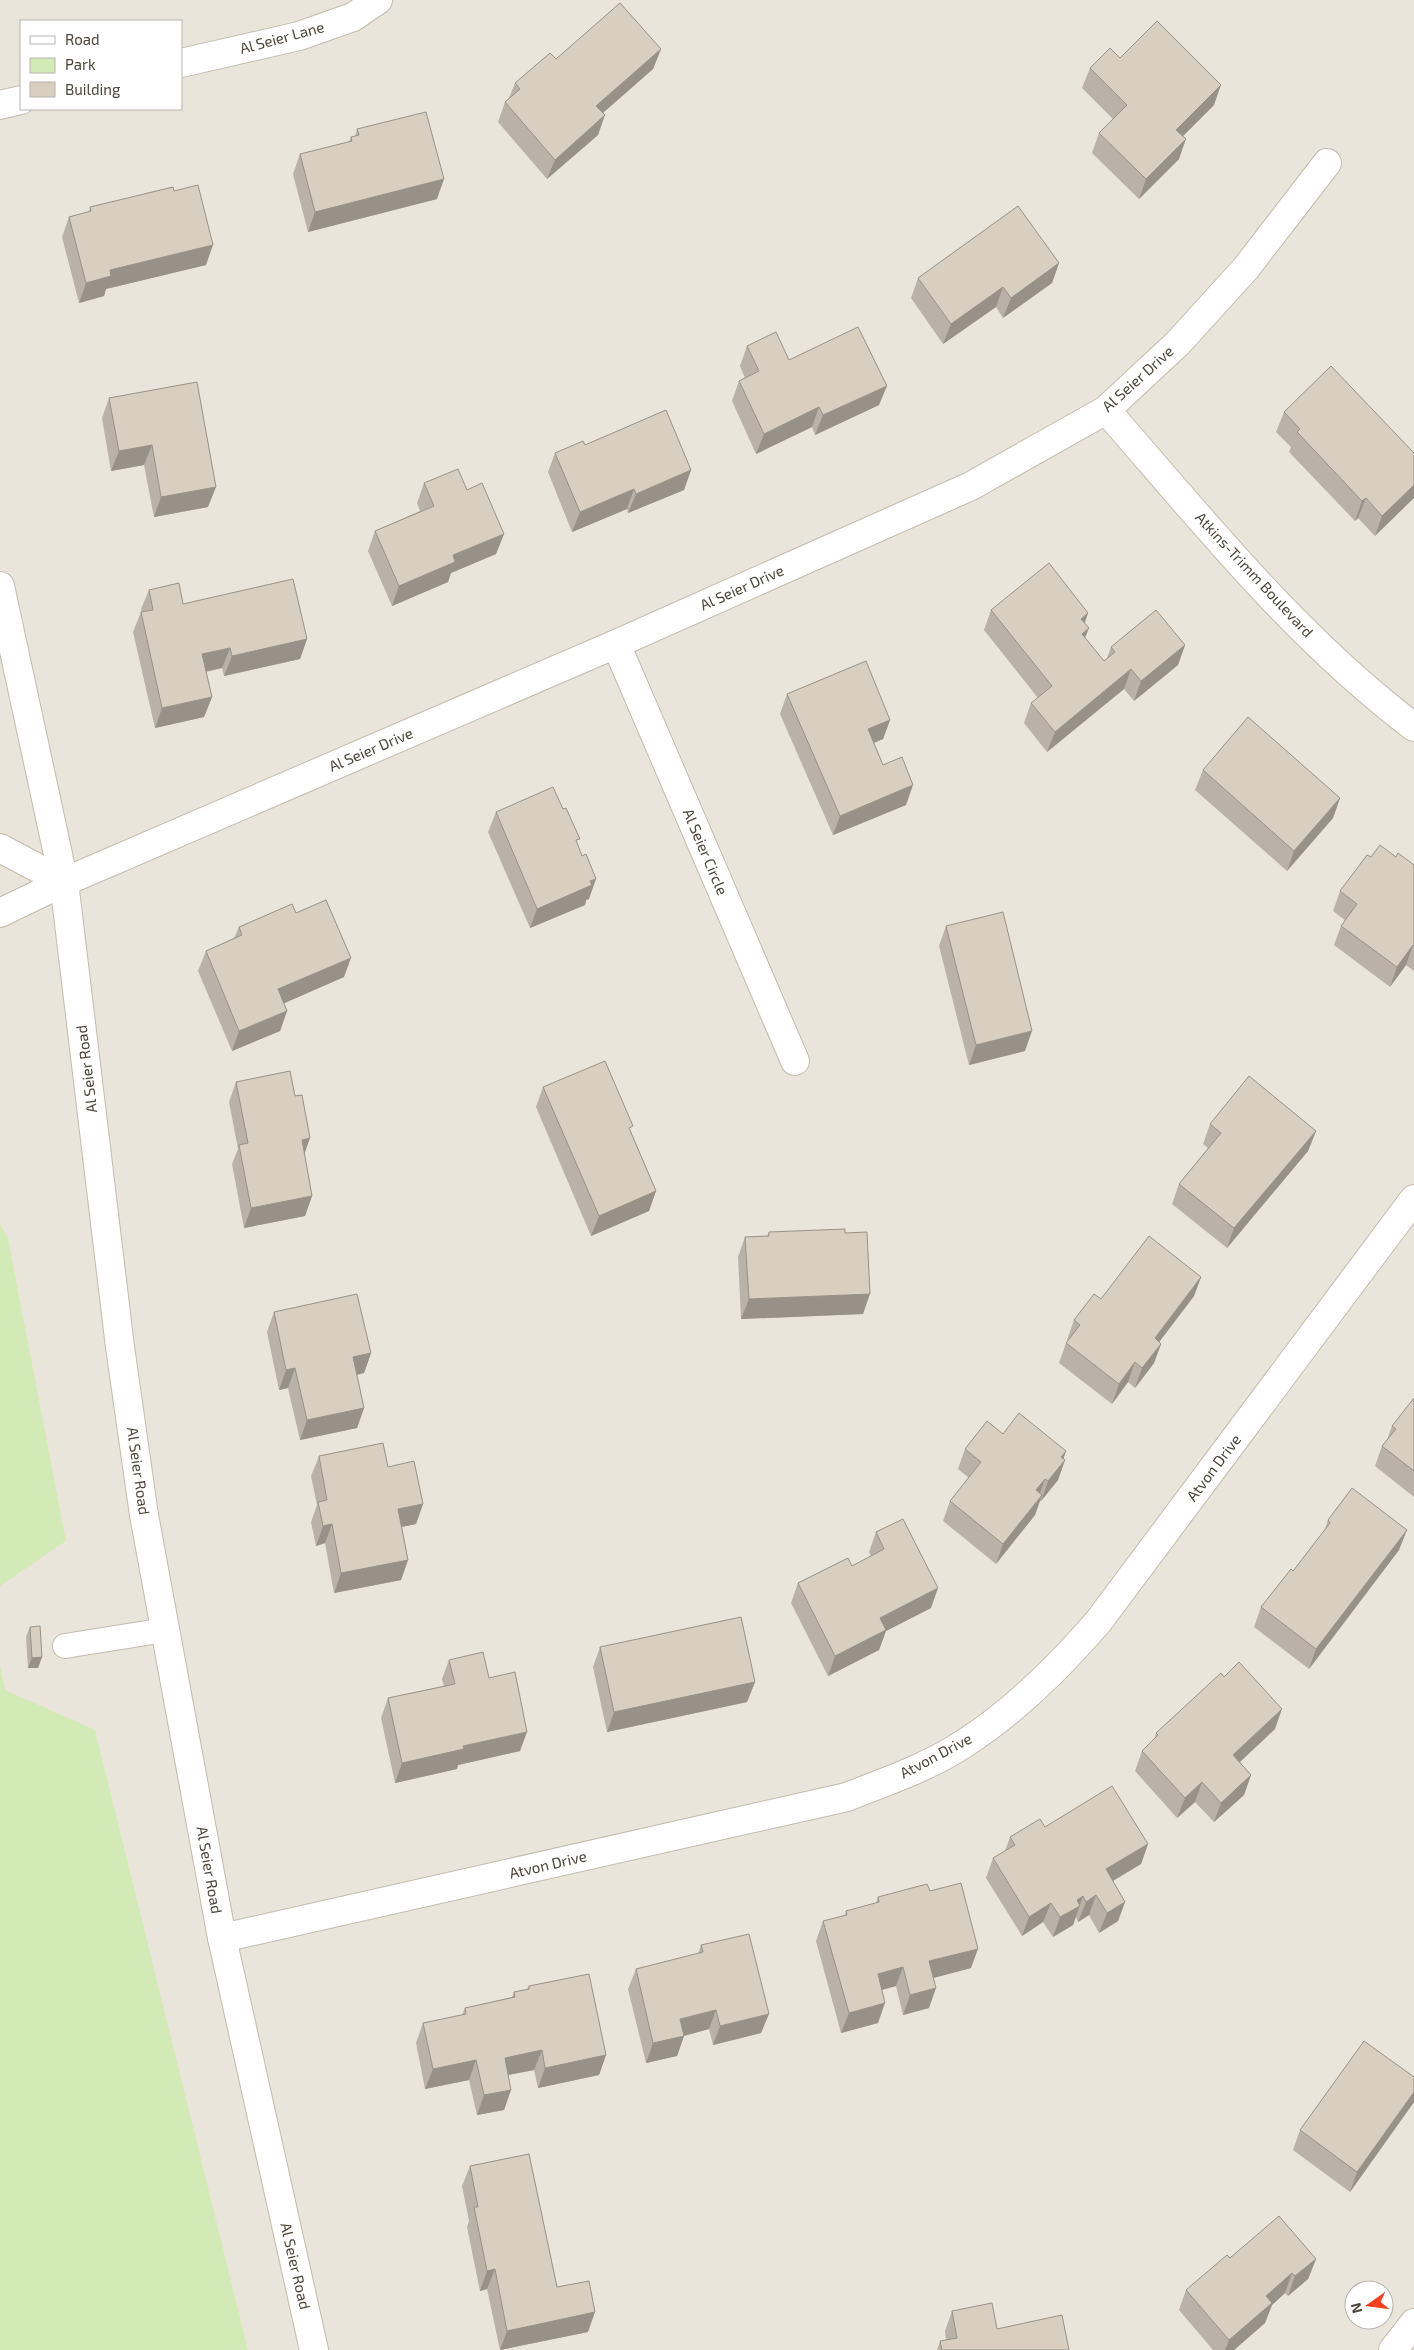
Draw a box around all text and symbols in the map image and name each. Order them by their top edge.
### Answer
street label: Al Seier Lane [238,17,326,57]
legend [20,20,182,110]
text: Road [65,30,100,48]
text: Park [65,55,96,73]
text: Building [65,80,121,98]
street label: Al Seier Drive [1098,342,1177,415]
street label: Atkins-Trimm Boulevard [1192,508,1317,641]
street label: Al Seier Drive [697,561,786,614]
street label: Al Seier Drive [326,723,415,775]
street label: Al Seier Circle [680,806,732,897]
street label: Al Seier Road [72,1024,100,1114]
street label: Al Seier Road [124,1426,154,1516]
street label: Atvon Drive [1182,1430,1244,1504]
street label: Atvon Drive [896,1729,975,1782]
street label: Al Seier Road [193,1825,227,1915]
street label: Atvon Drive [507,1846,588,1882]
street label: Al Seier Road [277,2221,315,2311]
north arrow [1344,2280,1394,2330]
text: N [1346,2301,1365,2315]

